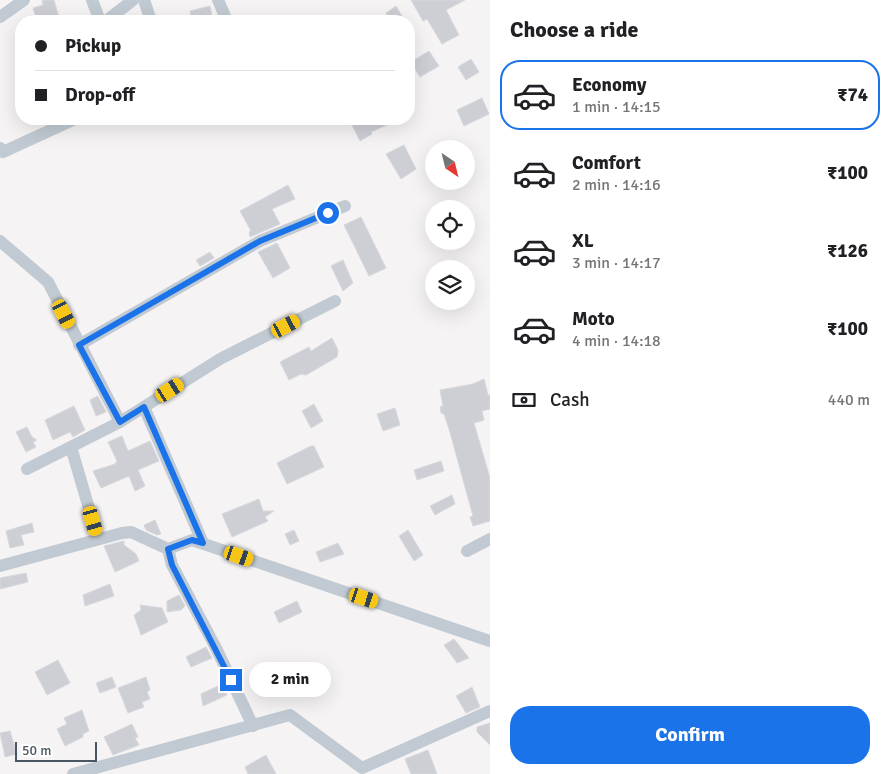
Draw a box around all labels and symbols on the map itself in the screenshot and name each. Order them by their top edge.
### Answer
north arrow [425,140,475,190]
route start [317,202,339,224]
car [50,297,77,331]
car [269,313,302,339]
car [153,376,186,404]
car [81,505,104,537]
car [222,544,255,568]
car [347,586,380,610]
callout: 2 min [248,662,331,698]
route end [220,669,242,691]
scale bar [15,739,98,762]

